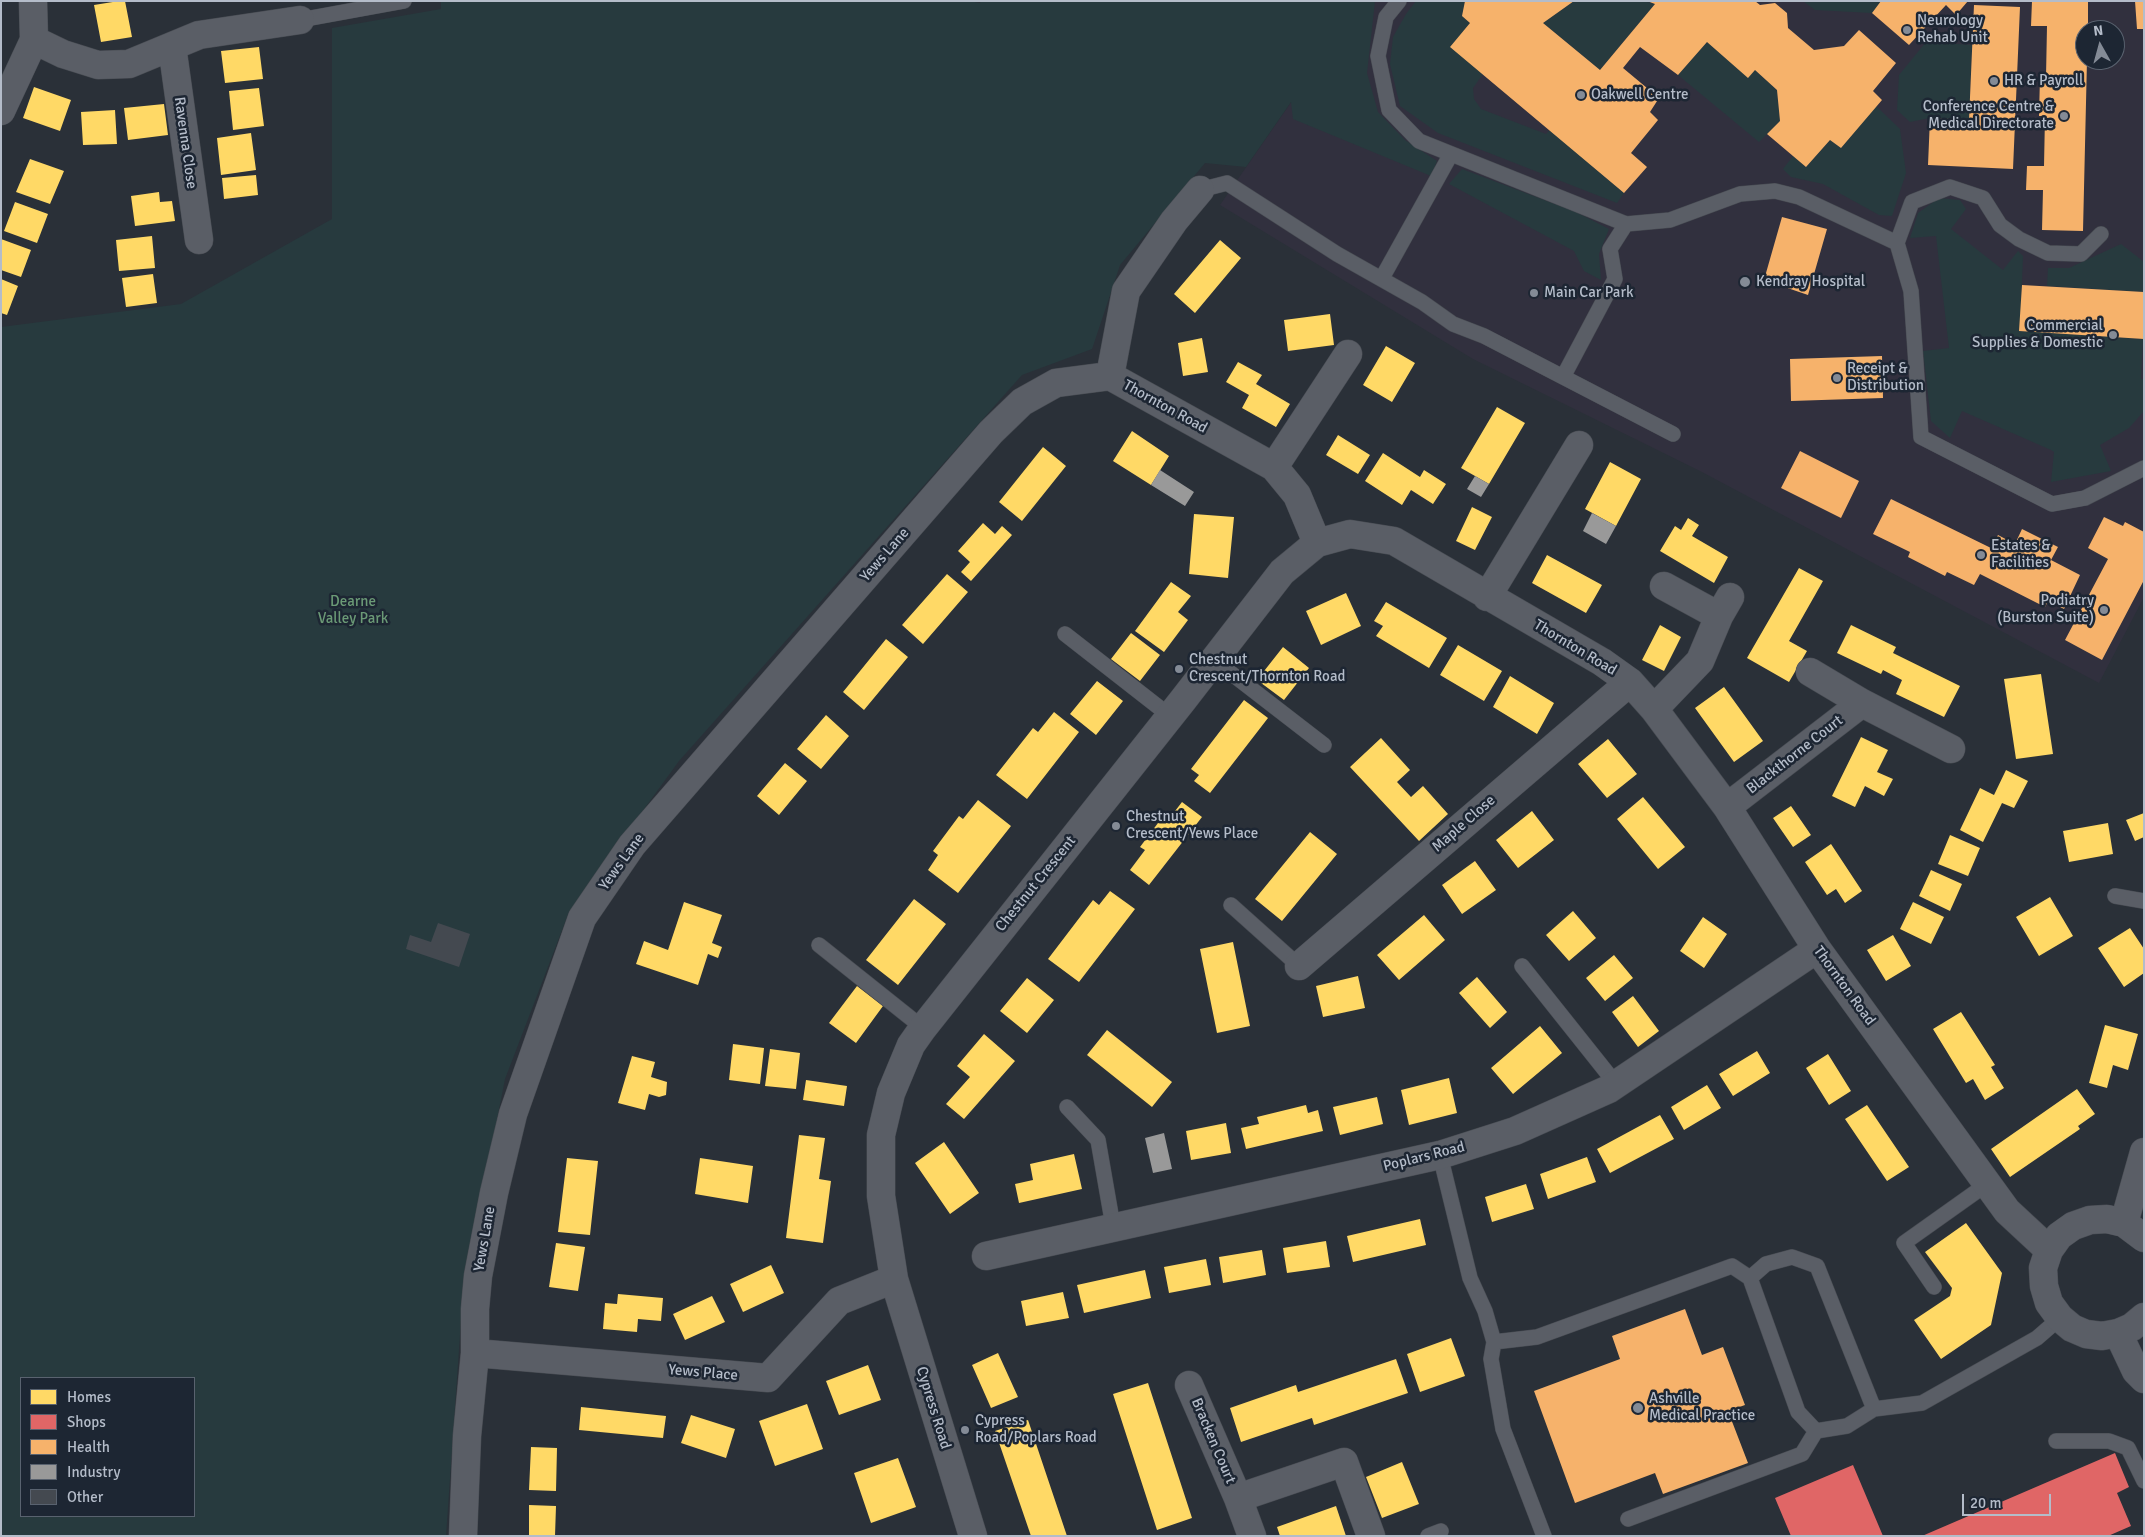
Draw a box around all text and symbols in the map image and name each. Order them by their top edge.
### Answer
place label: Neurology Rehab Unit [1917,12,1988,47]
north arrow [2075,20,2125,70]
text: N [2092,22,2104,40]
marker: Neurology Rehab Unit [1901,24,1913,36]
place label: HR & Payroll [2004,72,2083,90]
marker: HR & Payroll [1988,75,2000,87]
place label: Oakwell Centre [1591,86,1689,104]
marker: Oakwell Centre [1575,89,1587,101]
street label: Ravenna Close [170,96,200,190]
place label: Conference Centre & Medical Directorate [1923,98,2054,133]
marker: Conference Centre & Medical Directorate [2058,110,2070,122]
place label: Kendray Hospital [1756,273,1865,291]
marker: Kendray Hospital [1738,275,1752,289]
place label: Main Car Park [1544,284,1634,302]
marker: Main Car Park [1528,287,1540,299]
place label: Commercial Supplies & Domestic [1972,317,2103,352]
marker: Commercial Supplies & Domestic [2107,329,2119,341]
place label: Receipt & Distribution [1847,360,1924,395]
marker: Receipt & Distribution [1831,372,1843,384]
street label: Thornton Road [1120,376,1210,438]
street label: Yews Lane [857,524,913,586]
place label: Estates & Facilities [1991,537,2051,572]
marker: Estates & Facilities [1975,549,1987,561]
place label: Podiatry (Burston Suite) [1997,592,2094,627]
park label: Dearne Valley Park [318,593,388,628]
marker: Podiatry (Burston Suite) [2098,604,2110,616]
street label: Thornton Road [1530,616,1620,680]
place label: Chestnut Crescent/Thornton Road [1189,651,1345,686]
marker: Chestnut Crescent/Thornton Road [1173,663,1185,675]
street label: Blackthorne Court [1743,712,1847,798]
street label: Maple Close [1429,792,1499,856]
place label: Chestnut Crescent/Yews Place [1126,808,1258,843]
marker: Chestnut Crescent/Yews Place [1110,820,1122,832]
street label: Yews Lane [595,830,649,894]
street label: Chestnut Crescent [992,833,1080,935]
street label: Thornton Road [1809,943,1879,1029]
street label: Poplars Road [1381,1138,1467,1176]
street label: Yews Lane [470,1205,500,1273]
street label: Yews Place [668,1361,738,1385]
street label: Cypress Road [912,1365,954,1451]
legend [20,1377,195,1517]
text: Homes [67,1388,111,1406]
place label: Ashville Medical Practice [1649,1390,1755,1425]
street label: Bracken Court [1187,1396,1239,1486]
marker: Ashville Medical Practice [1631,1401,1645,1415]
place label: Cypress Road/Poplars Road [975,1412,1097,1447]
text: Shops [67,1413,106,1431]
marker: Cypress Road/Poplars Road [959,1424,971,1436]
text: Health [67,1438,110,1456]
text: Industry [67,1463,120,1481]
scale bar [1965,1484,2054,1516]
text: Other [67,1488,103,1506]
text: 20 m [1970,1494,2001,1512]

